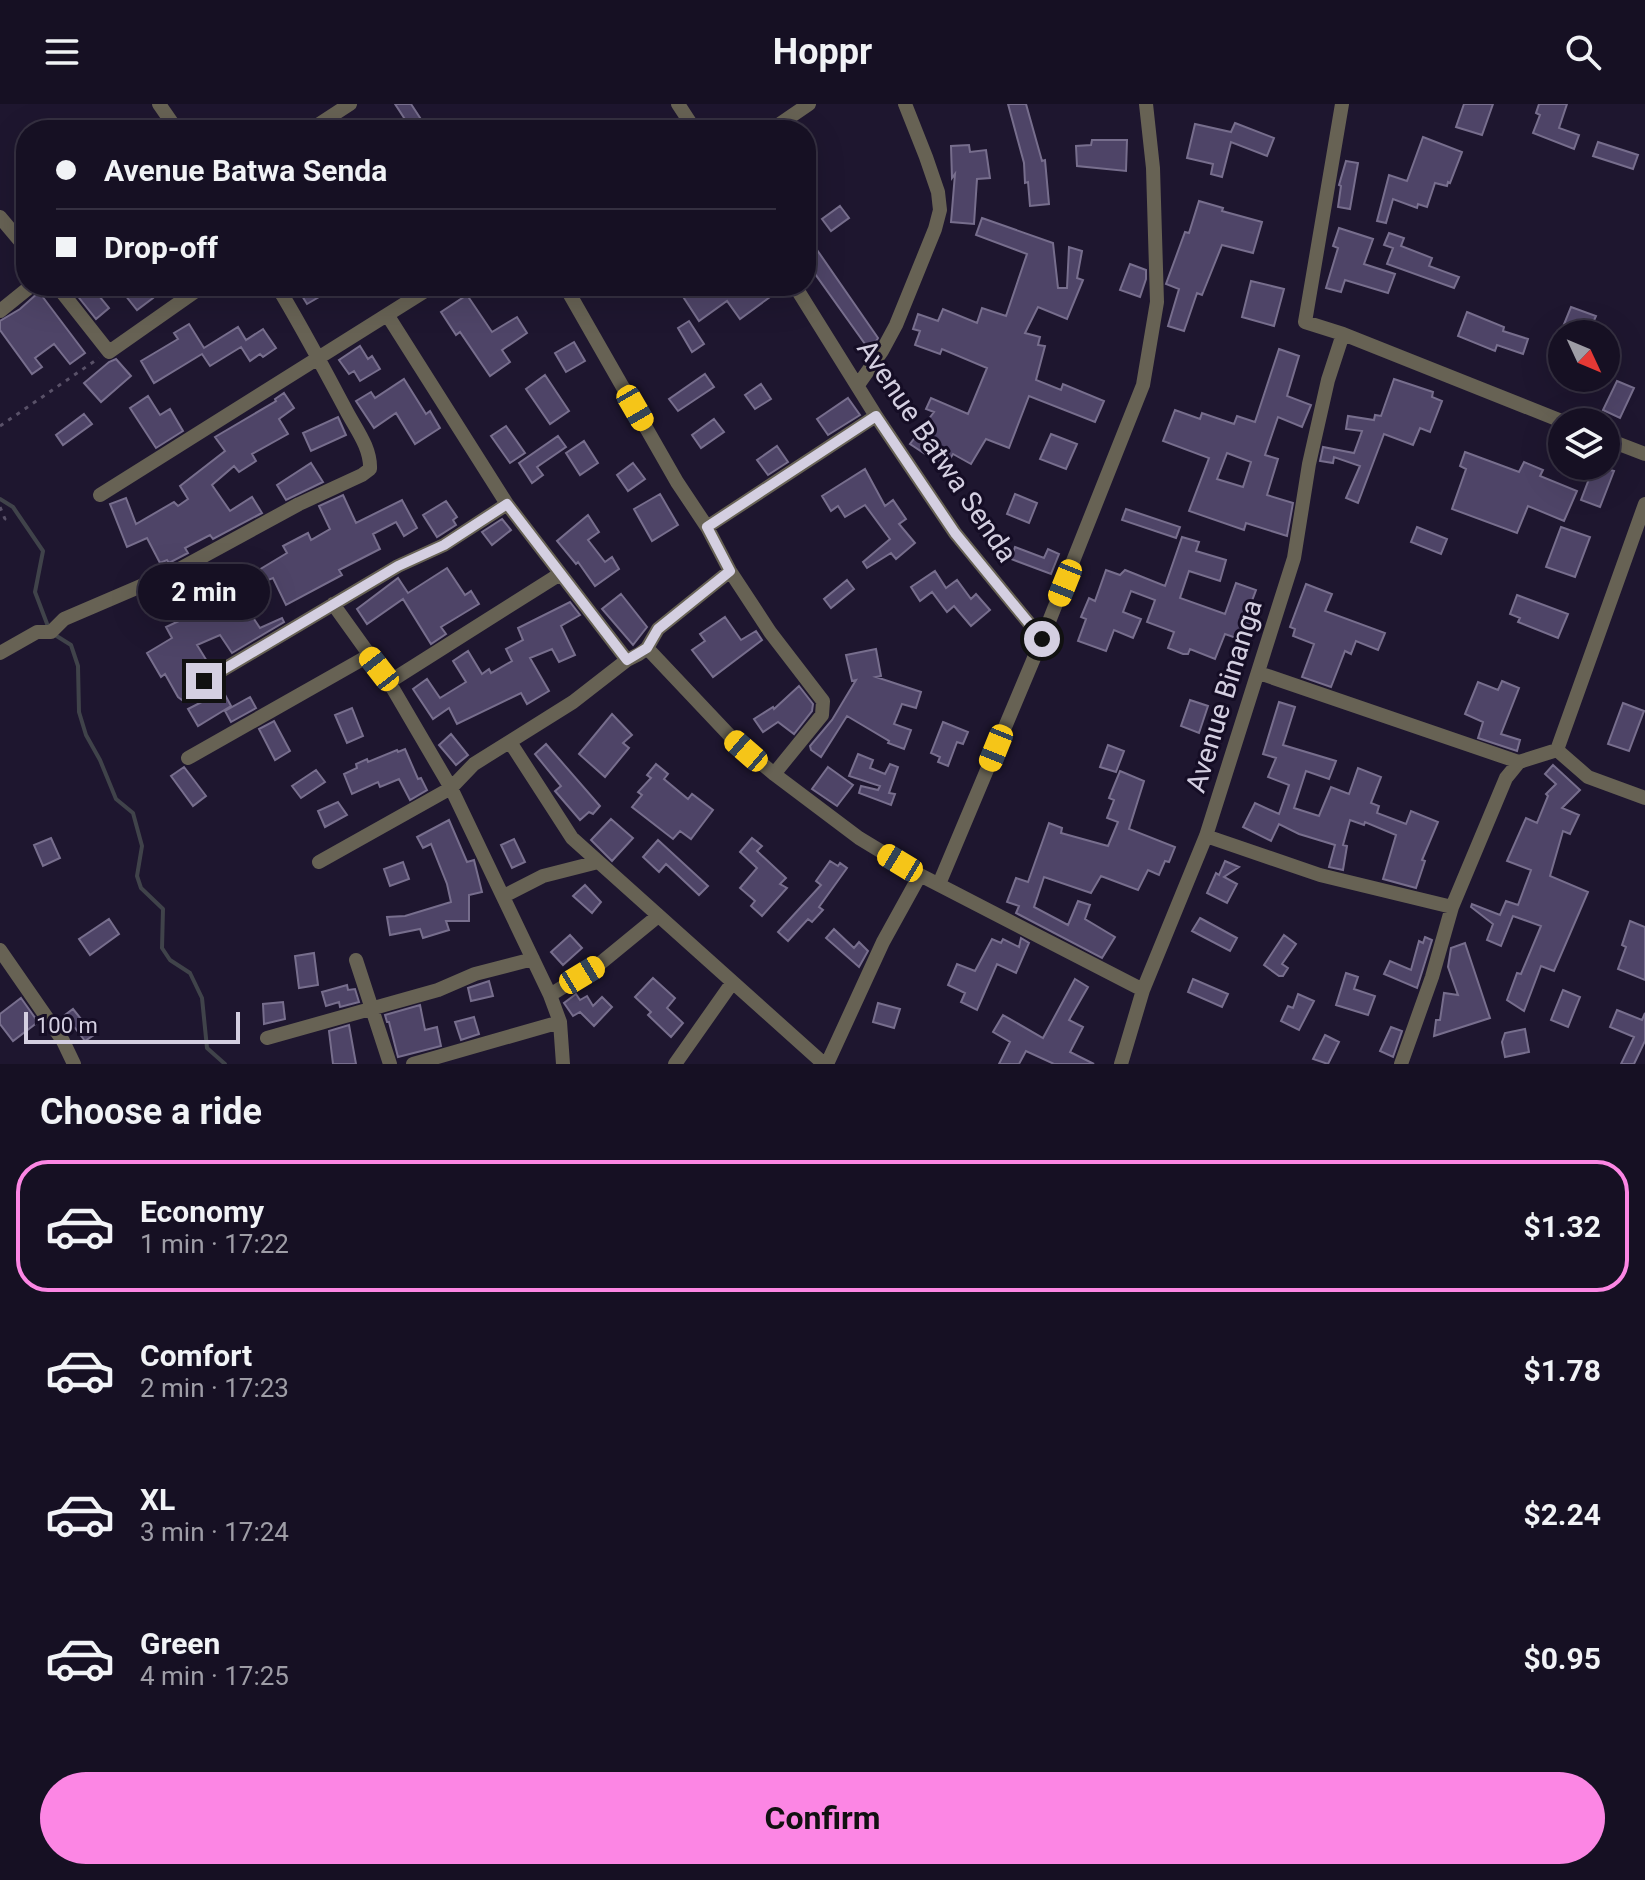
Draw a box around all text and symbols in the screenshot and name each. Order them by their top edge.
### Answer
icon: menu [40,30,84,74]
icon: search [1561,30,1605,74]
text: Hoppr [773,31,872,73]
text: Avenue Batwa Senda [104,153,387,188]
text: Drop-off [104,230,218,265]
north arrow [1548,320,1620,392]
map controls [1548,320,1620,480]
street label: Avenue Batwa Senda [850,333,1024,569]
car [613,381,657,435]
button: layers [1548,408,1620,480]
car [1045,556,1085,610]
callout: 2 min [138,565,270,621]
text: 2 min [171,577,237,607]
street label: Avenue Binanga [1179,596,1269,796]
route start [1024,621,1060,657]
car [355,643,403,695]
route end [186,663,222,699]
car [976,721,1016,775]
car [720,726,772,776]
car [873,840,927,886]
car [555,952,609,998]
scale bar [24,1008,240,1044]
text: 100 m [36,1013,98,1038]
text: Choose a ride [40,1091,262,1133]
icon: car [44,1190,116,1262]
text: Economy [140,1194,264,1229]
text: $1.32 [1523,1209,1601,1244]
text: 1 min · 17:22 [140,1229,289,1259]
icon: car [44,1334,116,1406]
text: Comfort [140,1338,252,1373]
text: $1.78 [1523,1353,1601,1388]
text: 2 min · 17:23 [140,1373,289,1403]
icon: car [44,1478,116,1550]
text: XL [140,1482,175,1517]
text: $2.24 [1523,1497,1601,1532]
text: 3 min · 17:24 [140,1517,289,1547]
icon: car [44,1622,116,1694]
text: Green [140,1626,220,1661]
text: $0.95 [1523,1641,1601,1676]
text: 4 min · 17:25 [140,1661,289,1691]
button: Confirm [40,1772,1605,1864]

